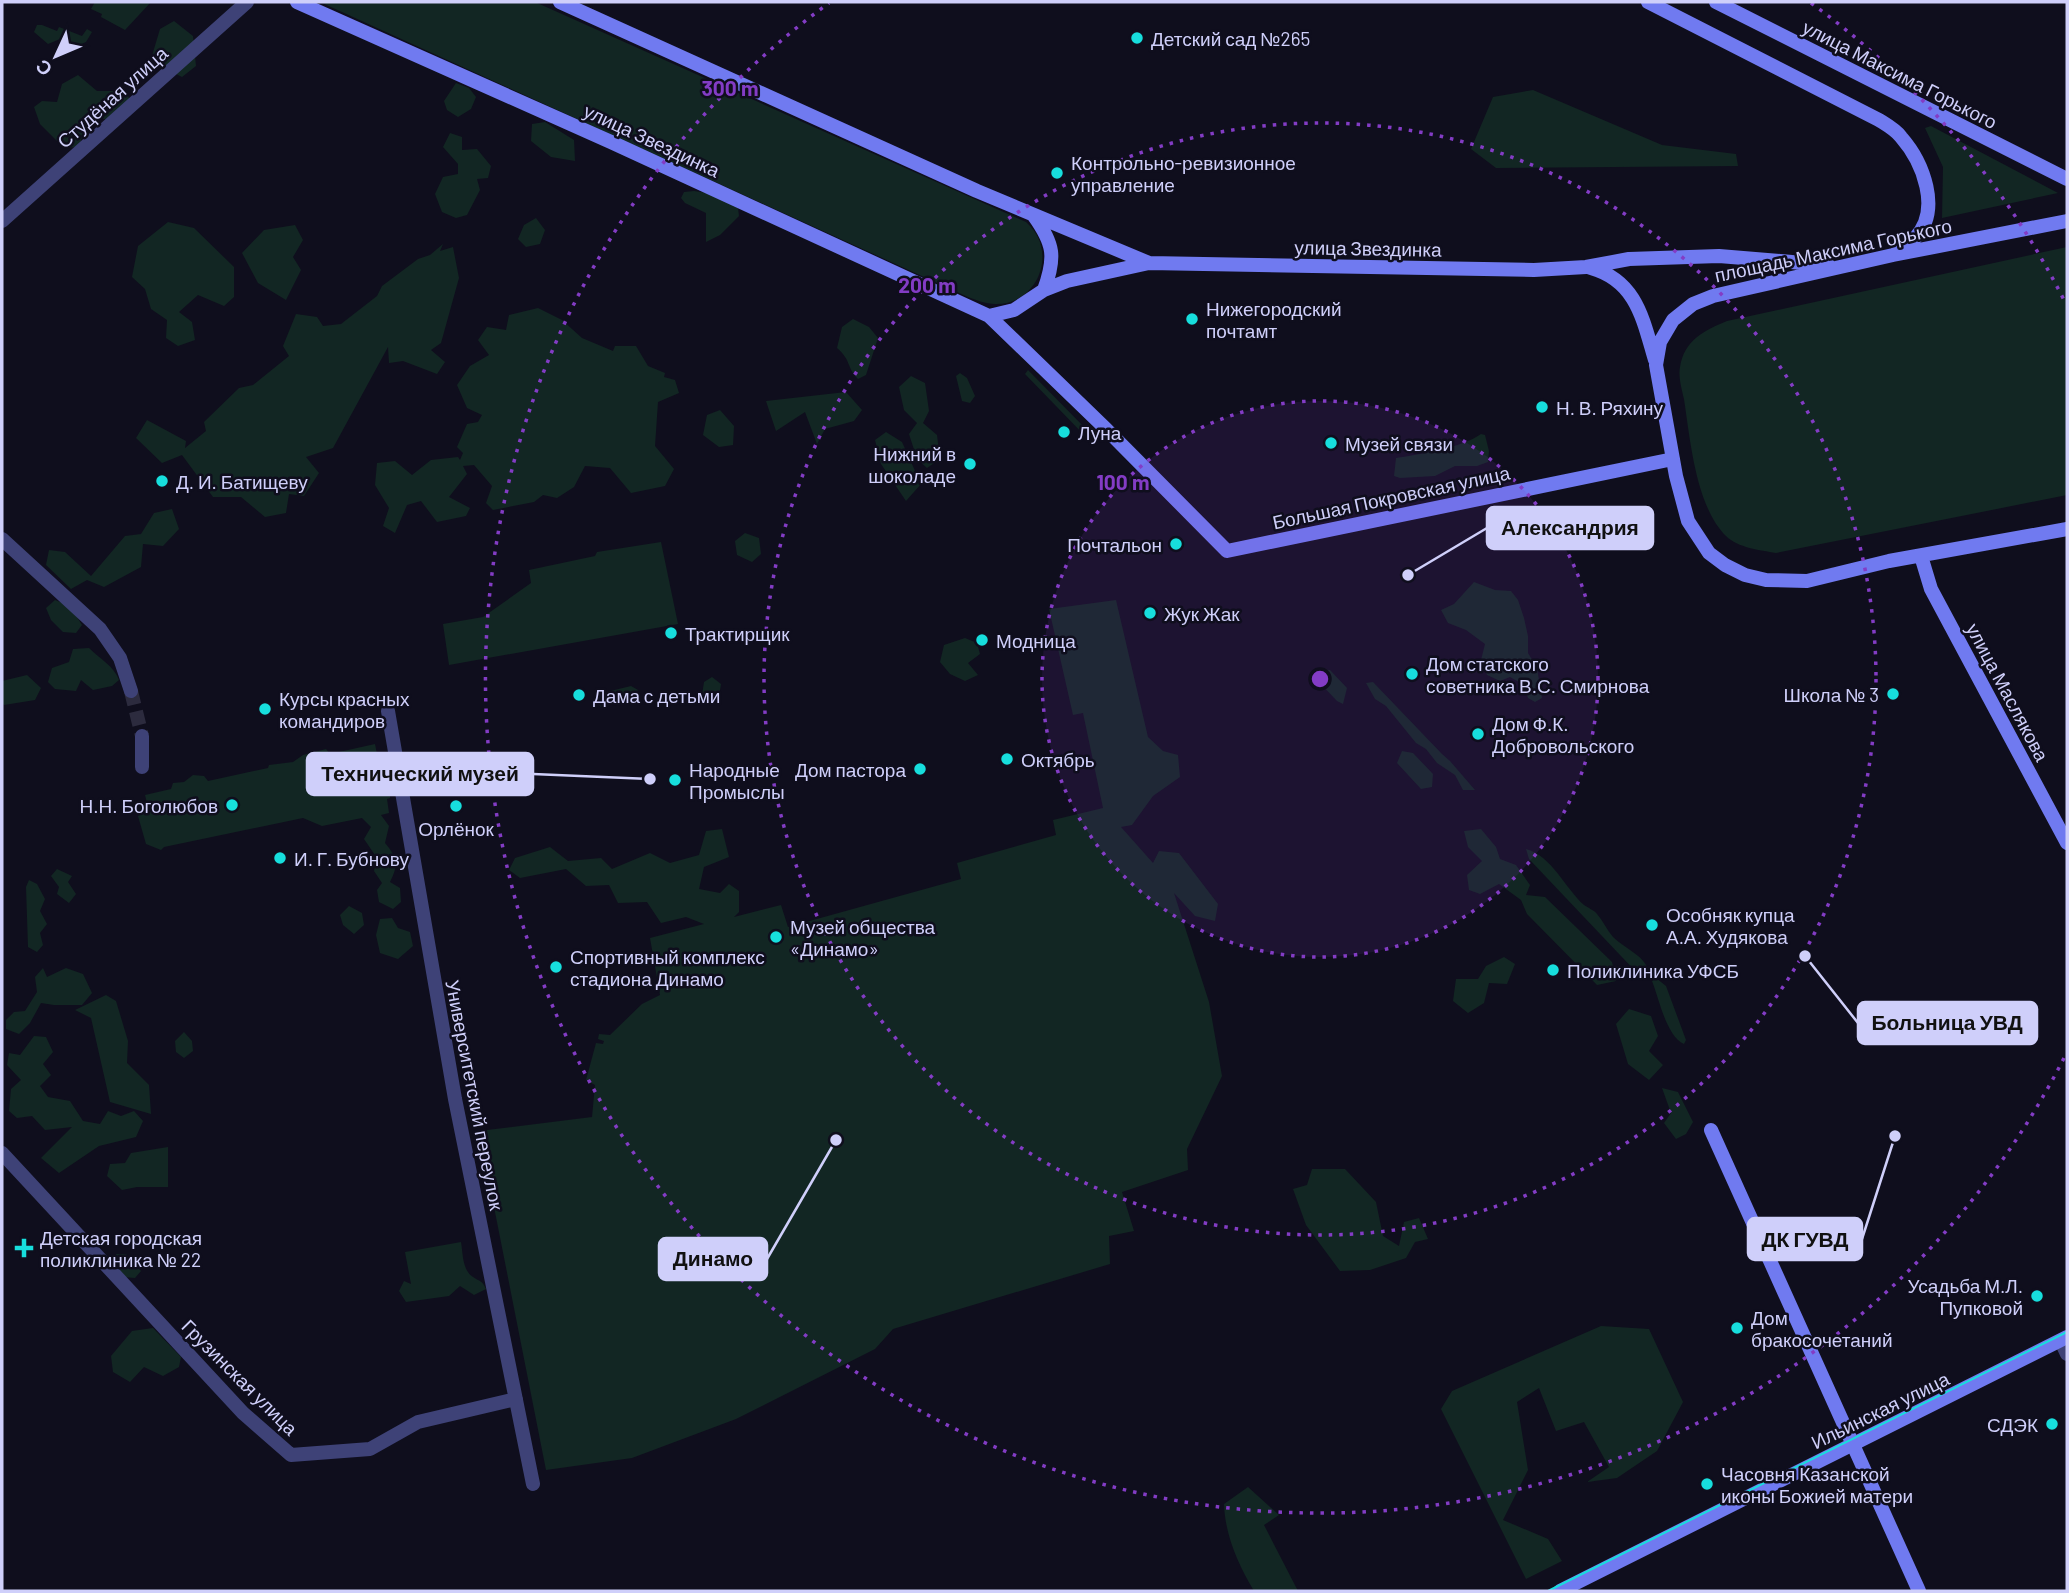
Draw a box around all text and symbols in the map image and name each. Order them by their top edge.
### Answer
street label: улица Максима Горького [1799,15,2001,133]
north arrow [21,21,91,91]
place label: Детский сад №265 [1151,27,1310,50]
marker: Детский сад №265 [1129,30,1145,46]
street label: Студёная улица [52,41,172,153]
text: С [30,55,56,81]
text: 300 m [701,75,759,100]
street label: улица Звездинка [580,98,724,182]
place label: Контрольно-ревизионное управление [1071,151,1296,196]
marker: Контрольно-ревизионное управление [1049,165,1065,181]
street label: площадь Максима Горького [1712,214,1954,286]
street label: улица Звездинка [1294,235,1442,261]
text: 200 m [898,272,956,297]
place label: Нижегородский почтамт [1206,297,1342,342]
marker: Нижегородский почтамт [1184,311,1200,327]
place label: Н. В. Ряхину [1556,396,1663,419]
marker: Н. В. Ряхину [1534,399,1550,415]
place label: Луна [1078,421,1122,444]
marker: Луна [1056,424,1072,440]
place label: Музей связи [1345,432,1453,455]
marker: Музей связи [1323,435,1339,451]
place label: Нижний в шоколаде [868,442,956,487]
marker: Нижний в шоколаде [962,456,978,472]
street label: Большая Покровская улица [1270,460,1512,533]
text: 100 m [1096,469,1150,494]
place label: Д. И. Батищеву [176,470,308,493]
marker: Д. И. Батищеву [154,473,170,489]
callout: Александрия [1487,507,1653,549]
text: Александрия [1501,514,1639,539]
place label: Почтальон [1067,533,1162,556]
marker: Почтальон [1168,536,1184,552]
place label: Жук Жак [1164,602,1240,625]
marker: Жук Жак [1142,605,1158,621]
street label: улица Маслякова [1962,619,2054,765]
place label: Трактирщик [685,622,790,645]
marker: Трактирщик [663,625,679,641]
place label: Модница [996,629,1076,652]
marker: Модница [974,632,990,648]
place label: Дом статского советника В.С. Смирнова [1426,652,1650,697]
marker: Дом статского советника В.С. Смирнова [1404,666,1420,682]
centre of rings [1308,667,1332,691]
place label: Школа № 3 [1783,683,1879,706]
place label: Дама с детьми [593,684,720,707]
marker: Школа № 3 [1885,686,1901,702]
place label: Курсы красных командиров [279,687,410,732]
marker: Дама с детьми [571,687,587,703]
marker: Курсы красных командиров [257,701,273,717]
place label: Дом Ф.К. Добровольского [1492,712,1634,757]
marker: Дом Ф.К. Добровольского [1470,726,1486,742]
place label: Октябрь [1021,748,1095,771]
marker: Октябрь [999,751,1015,767]
callout: Технический музей [307,753,533,795]
place label: Народные Промыслы [689,758,785,803]
place label: Дом пастора [795,758,906,781]
text: Технический музей [321,760,519,785]
marker: Дом пастора [912,761,928,777]
marker: Народные Промыслы [667,772,683,788]
place label: Н.Н. Боголюбов [80,794,218,817]
marker: Н.Н. Боголюбов [224,797,240,813]
marker: Орлёнок [448,798,464,814]
place label: Орлёнок [418,817,495,840]
place label: И. Г. Бубнову [294,847,409,870]
marker: И. Г. Бубнову [272,850,288,866]
place label: Особняк купца А.А. Худякова [1666,903,1795,948]
place label: Музей общества «Динамо» [790,915,936,960]
marker: Особняк купца А.А. Худякова [1644,917,1660,933]
marker: Музей общества «Динамо» [768,929,784,945]
place label: Спортивный комплекс стадиона Динамо [570,945,765,990]
marker: Спортивный комплекс стадиона Динамо [548,959,564,975]
place label: Поликлиника УФСБ [1567,959,1739,982]
marker: Поликлиника УФСБ [1545,962,1561,978]
street label: Университетский переулок [441,978,509,1213]
callout: Больница УВД [1858,1002,2037,1044]
text: Больница УВД [1871,1009,2023,1034]
callout: ДК ГУВД [1748,1218,1862,1260]
place label: Детская городская поликлиника № 22 [40,1226,202,1271]
text: ДК ГУВД [1762,1226,1848,1251]
marker: Детская городская поликлиника № 22 [14,1238,34,1258]
callout: Динамо [659,1238,767,1280]
text: Динамо [673,1245,753,1270]
place label: Усадьба М.Л. Пупковой [1907,1274,2023,1319]
marker: Усадьба М.Л. Пупковой [2029,1288,2045,1304]
place label: Дом бракосочетаний [1751,1306,1893,1351]
street label: Грузинская улица [177,1314,303,1440]
marker: Дом бракосочетаний [1729,1320,1745,1336]
street label: Ильинская улица [1807,1366,1953,1453]
place label: СДЭК [1987,1413,2038,1436]
marker: СДЭК [2044,1416,2060,1432]
place label: Часовня Казанской иконы Божией матери [1721,1462,1913,1507]
marker: Часовня Казанской иконы Божией матери [1699,1476,1715,1492]

